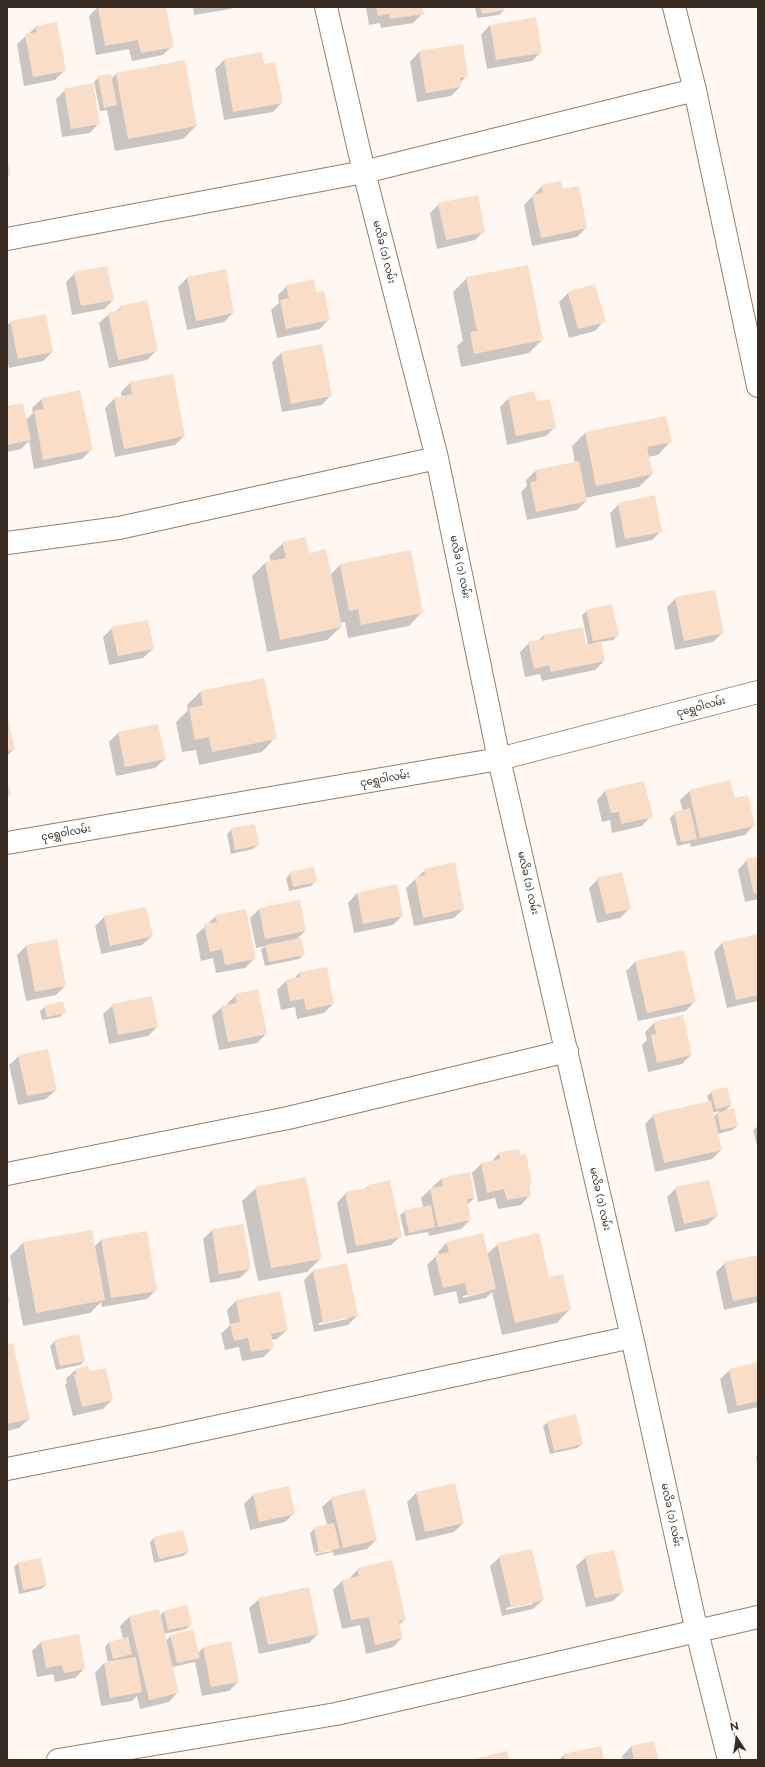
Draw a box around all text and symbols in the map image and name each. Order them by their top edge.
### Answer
street label: မလိခ (၁) လမ်း [370,219,398,285]
street label: မလိခ (၁) လမ်း [447,534,473,600]
street label: ငုရွှေဝါလမ်း [675,695,727,719]
street label: ငုရွှေဝါလမ်း [359,769,411,789]
street label: ငုရွှေဝါလမ်း [40,823,92,843]
street label: မလိခ (၁) လမ်း [515,850,541,916]
street label: မလိခ (၁) လမ်း [587,1166,613,1232]
street label: မလိခ (၁) လမ်း [658,1482,684,1548]
north arrow [717,1719,757,1759]
text: N [729,1720,740,1734]

